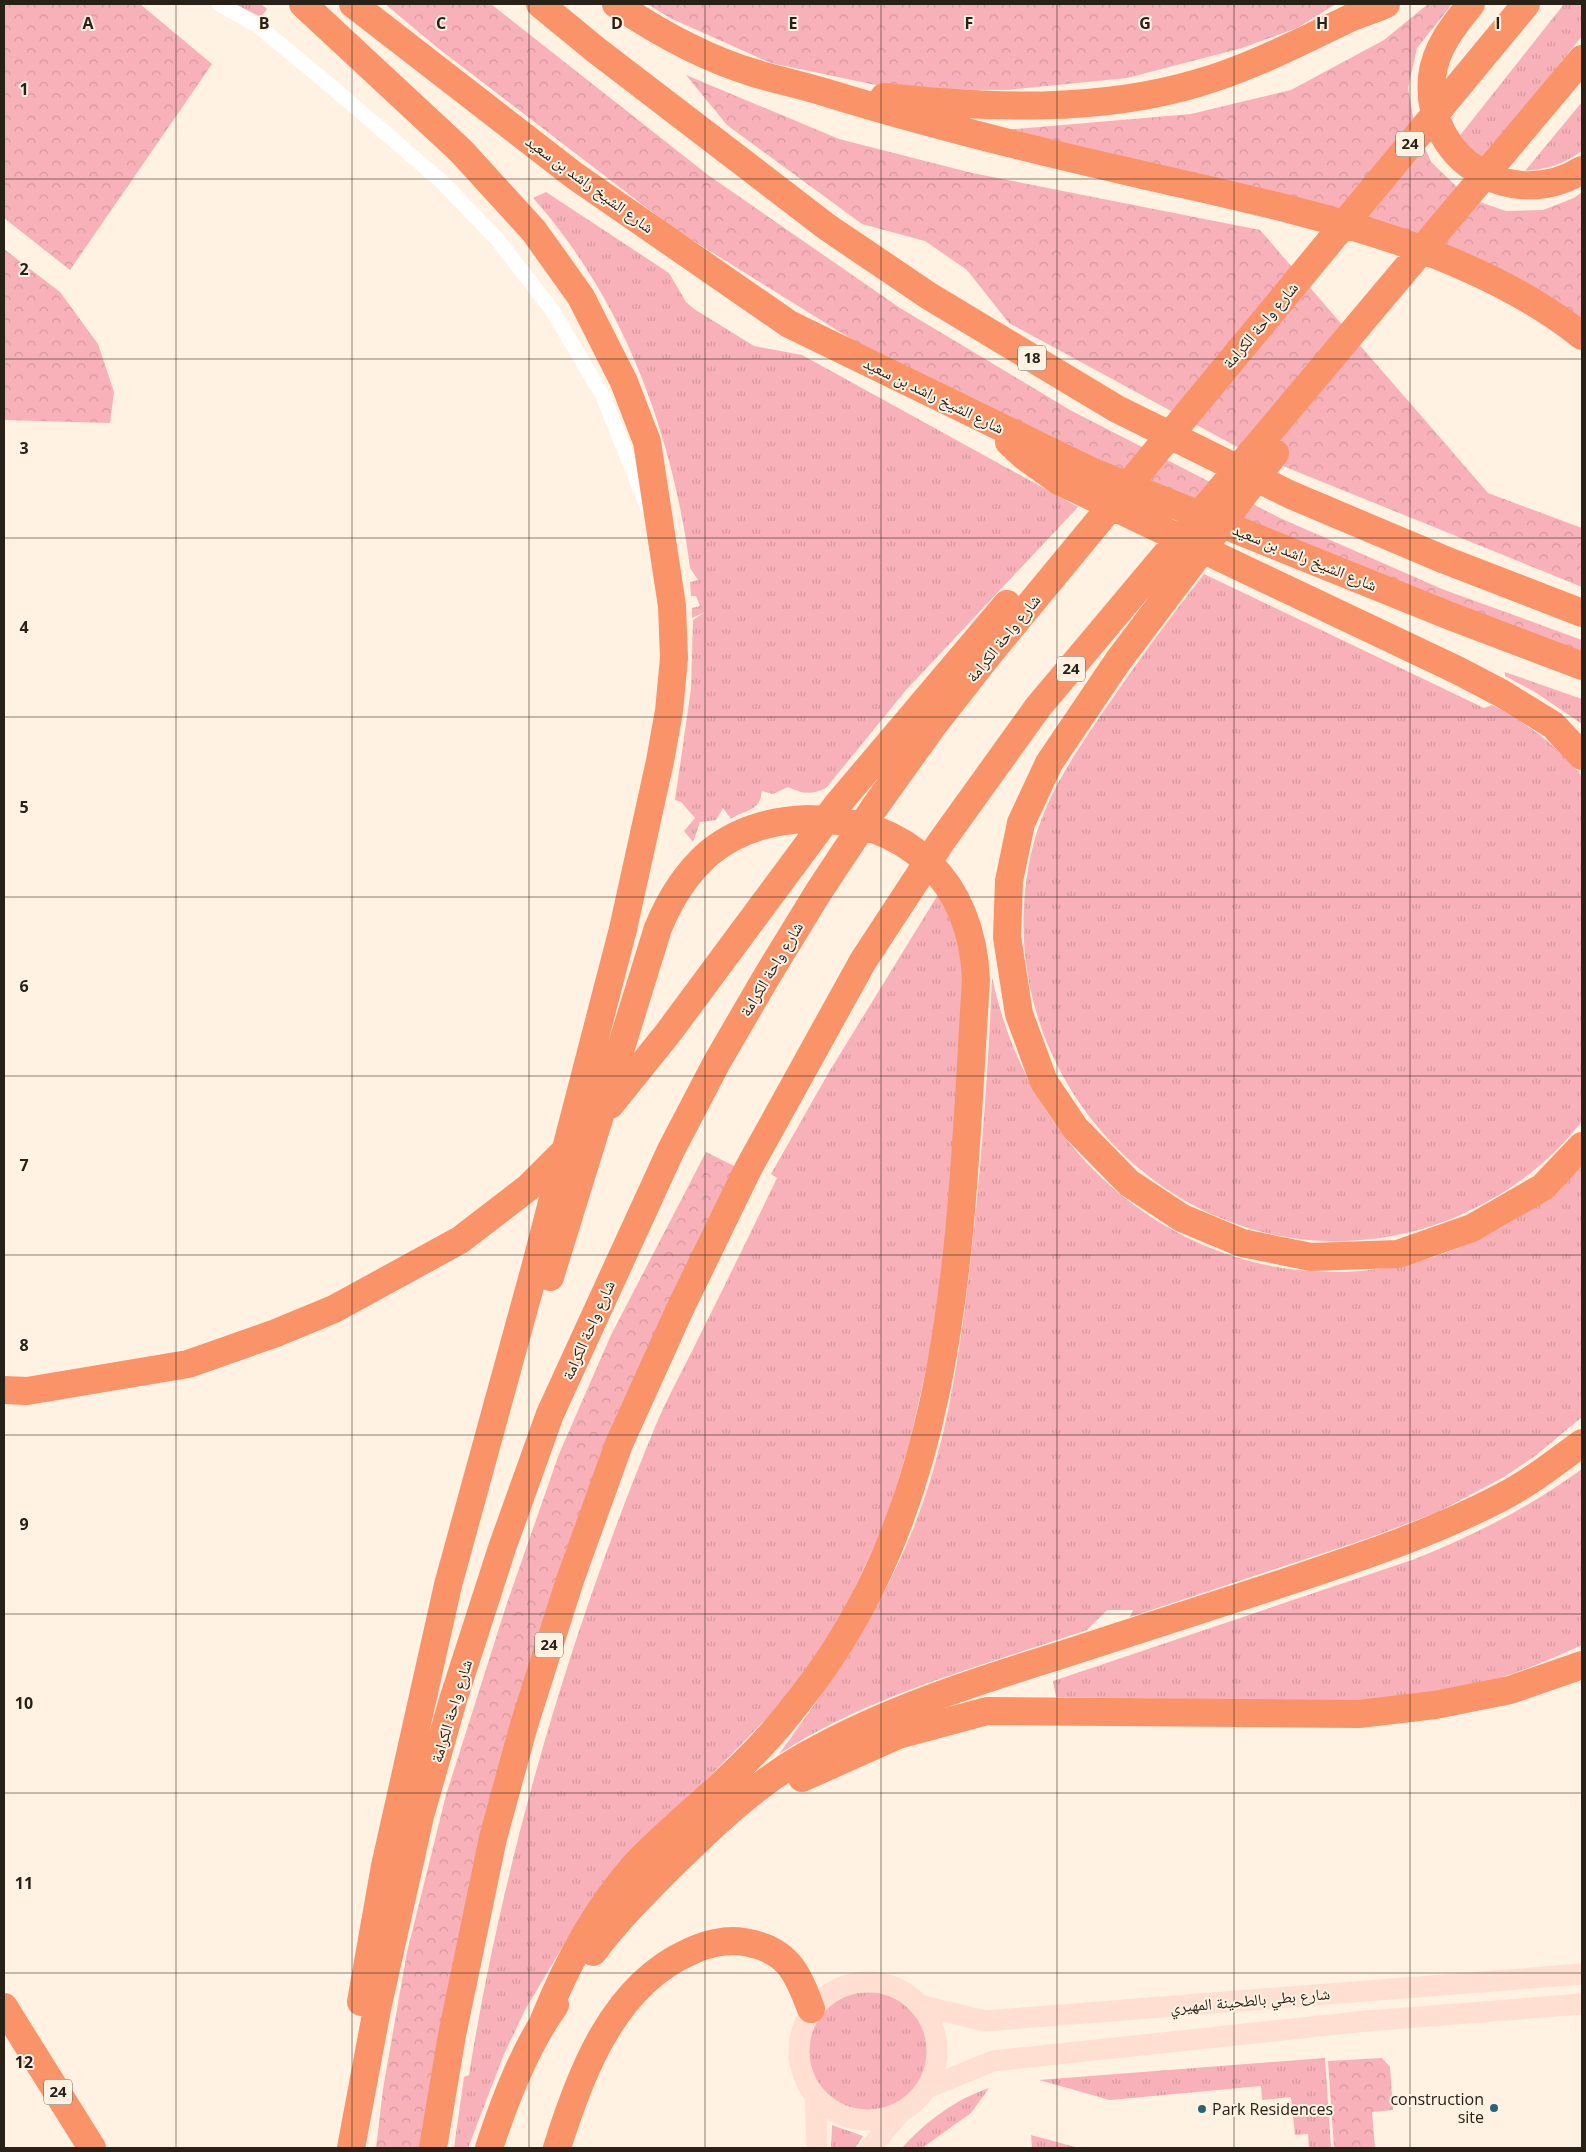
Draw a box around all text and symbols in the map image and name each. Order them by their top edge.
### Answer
text: A [82,12,94,34]
text: B [259,12,269,34]
text: C [436,12,446,34]
text: D [611,12,623,34]
text: E [789,12,798,34]
text: F [965,12,973,34]
text: G [1139,12,1151,34]
text: H [1316,12,1328,34]
text: I [1495,12,1501,34]
text: 1 [19,78,29,100]
street label: شارع الشيخ راشد بن سعيد [521,130,659,238]
road number: 24 [1396,132,1424,156]
text: 2 [19,258,29,280]
street label: شارع واحة الكرامة [1217,277,1303,373]
road number: 18 [1018,346,1046,370]
street label: شارع الشيخ راشد بن سعيد [860,351,1008,439]
text: 3 [19,437,29,459]
street label: شارع الشيخ راشد بن سعيد [1230,518,1380,596]
street label: شارع واحة الكرامة [961,590,1045,686]
text: 4 [19,616,29,638]
road number: 24 [1057,656,1085,682]
text: 5 [19,796,29,818]
street label: شارع واحة الكرامة [734,918,808,1020]
text: 6 [19,975,29,997]
text: 7 [19,1154,29,1176]
street label: شارع واحة الكرامة [556,1277,620,1383]
text: 8 [19,1334,29,1356]
text: 9 [19,1513,29,1535]
road number: 24 [535,1632,563,1658]
street label: شارع واحة الكرامة [425,1657,477,1765]
text: 10 [15,1692,33,1714]
text: 11 [15,1872,33,1894]
street label: شارع بطي بالطحينة المهيري [1169,1982,1331,2020]
text: 12 [15,2051,33,2073]
road number: 24 [44,2080,72,2104]
place label: construction site [1390,2088,1484,2128]
place label: Park Residences [1212,2098,1333,2120]
marker: construction site [1488,2102,1500,2114]
marker: Park Residences [1196,2103,1208,2115]

